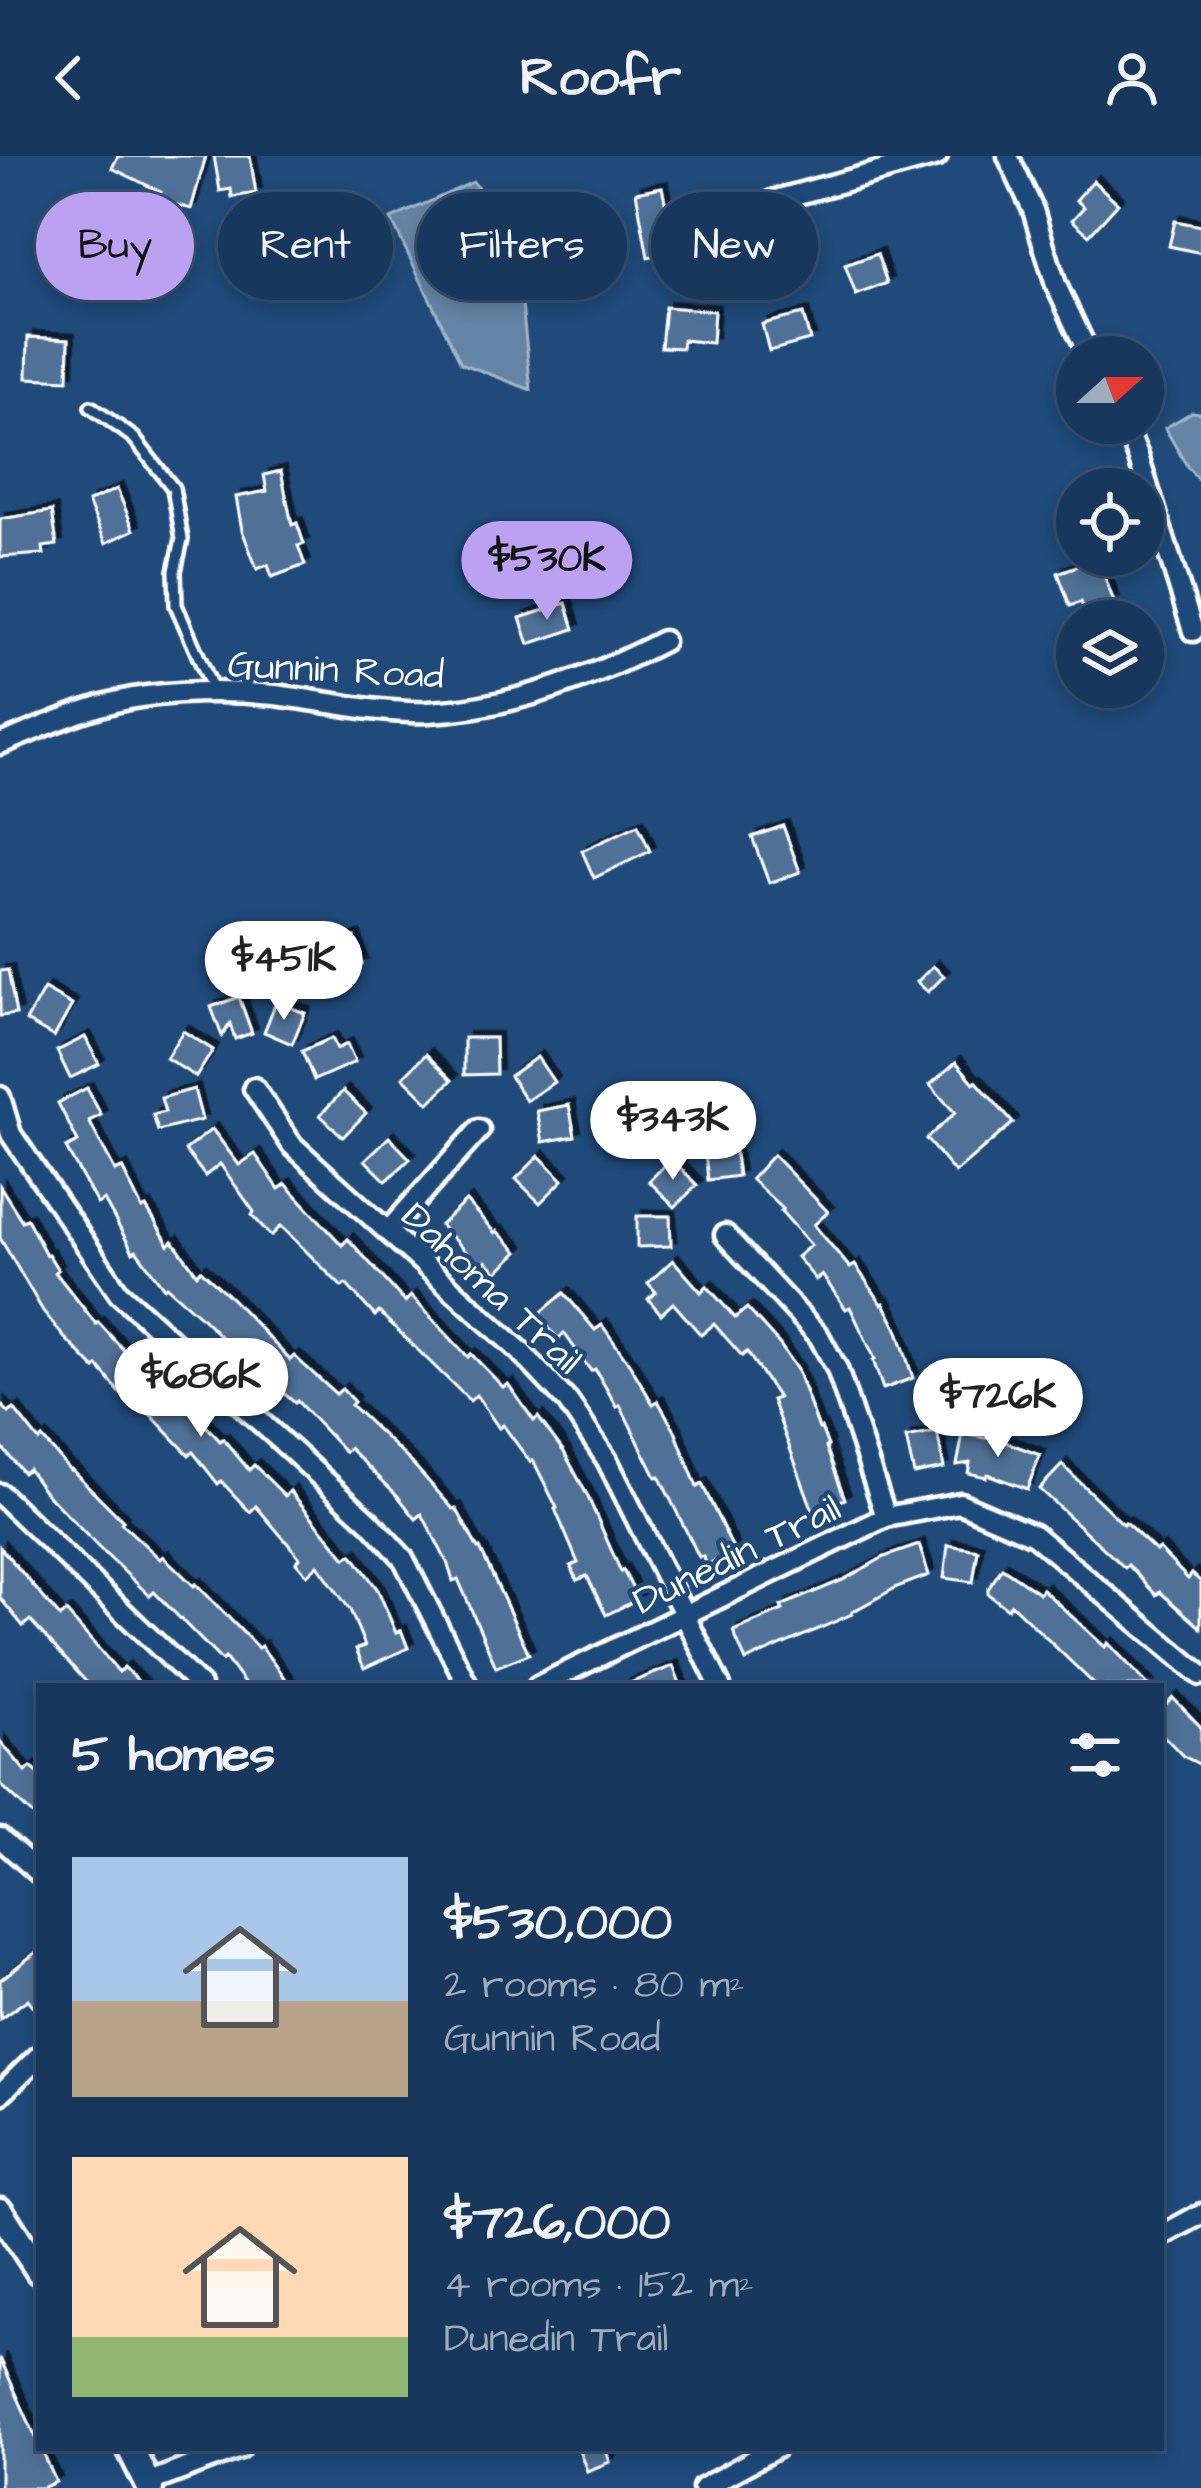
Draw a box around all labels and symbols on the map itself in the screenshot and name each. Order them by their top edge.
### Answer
north arrow [1056,336,1164,444]
pin: $530K [463,521,631,623]
street label: Gunnin Road [226,638,445,704]
pin: $451K [200,921,368,1023]
pin: $343K [589,1081,757,1183]
street label: Dahoma Trail [388,1191,593,1387]
pin: $686K [117,1338,285,1440]
pin: $726K [914,1358,1082,1460]
street label: Dunedin Trail [625,1482,850,1629]

